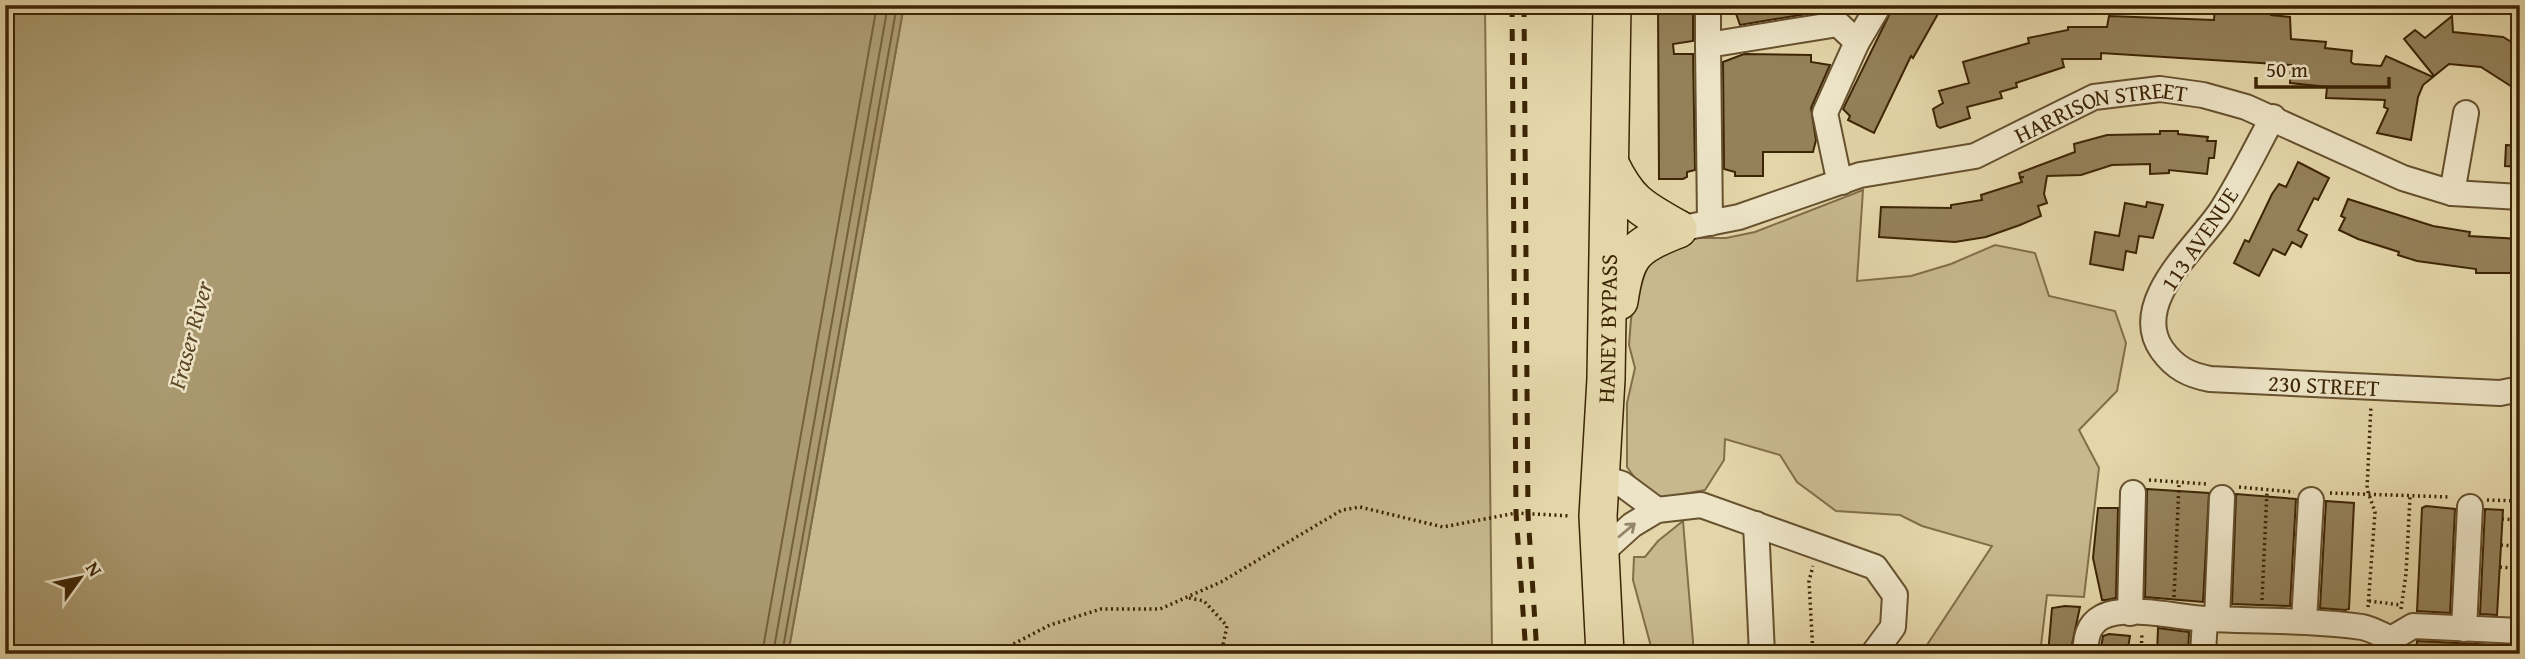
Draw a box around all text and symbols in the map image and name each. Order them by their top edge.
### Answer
scale bar [2256,46,2388,90]
text: 50 m [2266,54,2308,85]
street label: HARRISON STREET [2008,72,2190,151]
street label: 113 AVENUE [2152,180,2246,298]
street label: HANEY BYPASS [1588,254,1625,404]
water label: Fraser River [159,276,221,394]
street label: 230 STREET [2267,365,2381,404]
one-way arrow [1618,522,1636,538]
north arrow [46,544,116,614]
text: N [79,556,110,582]

